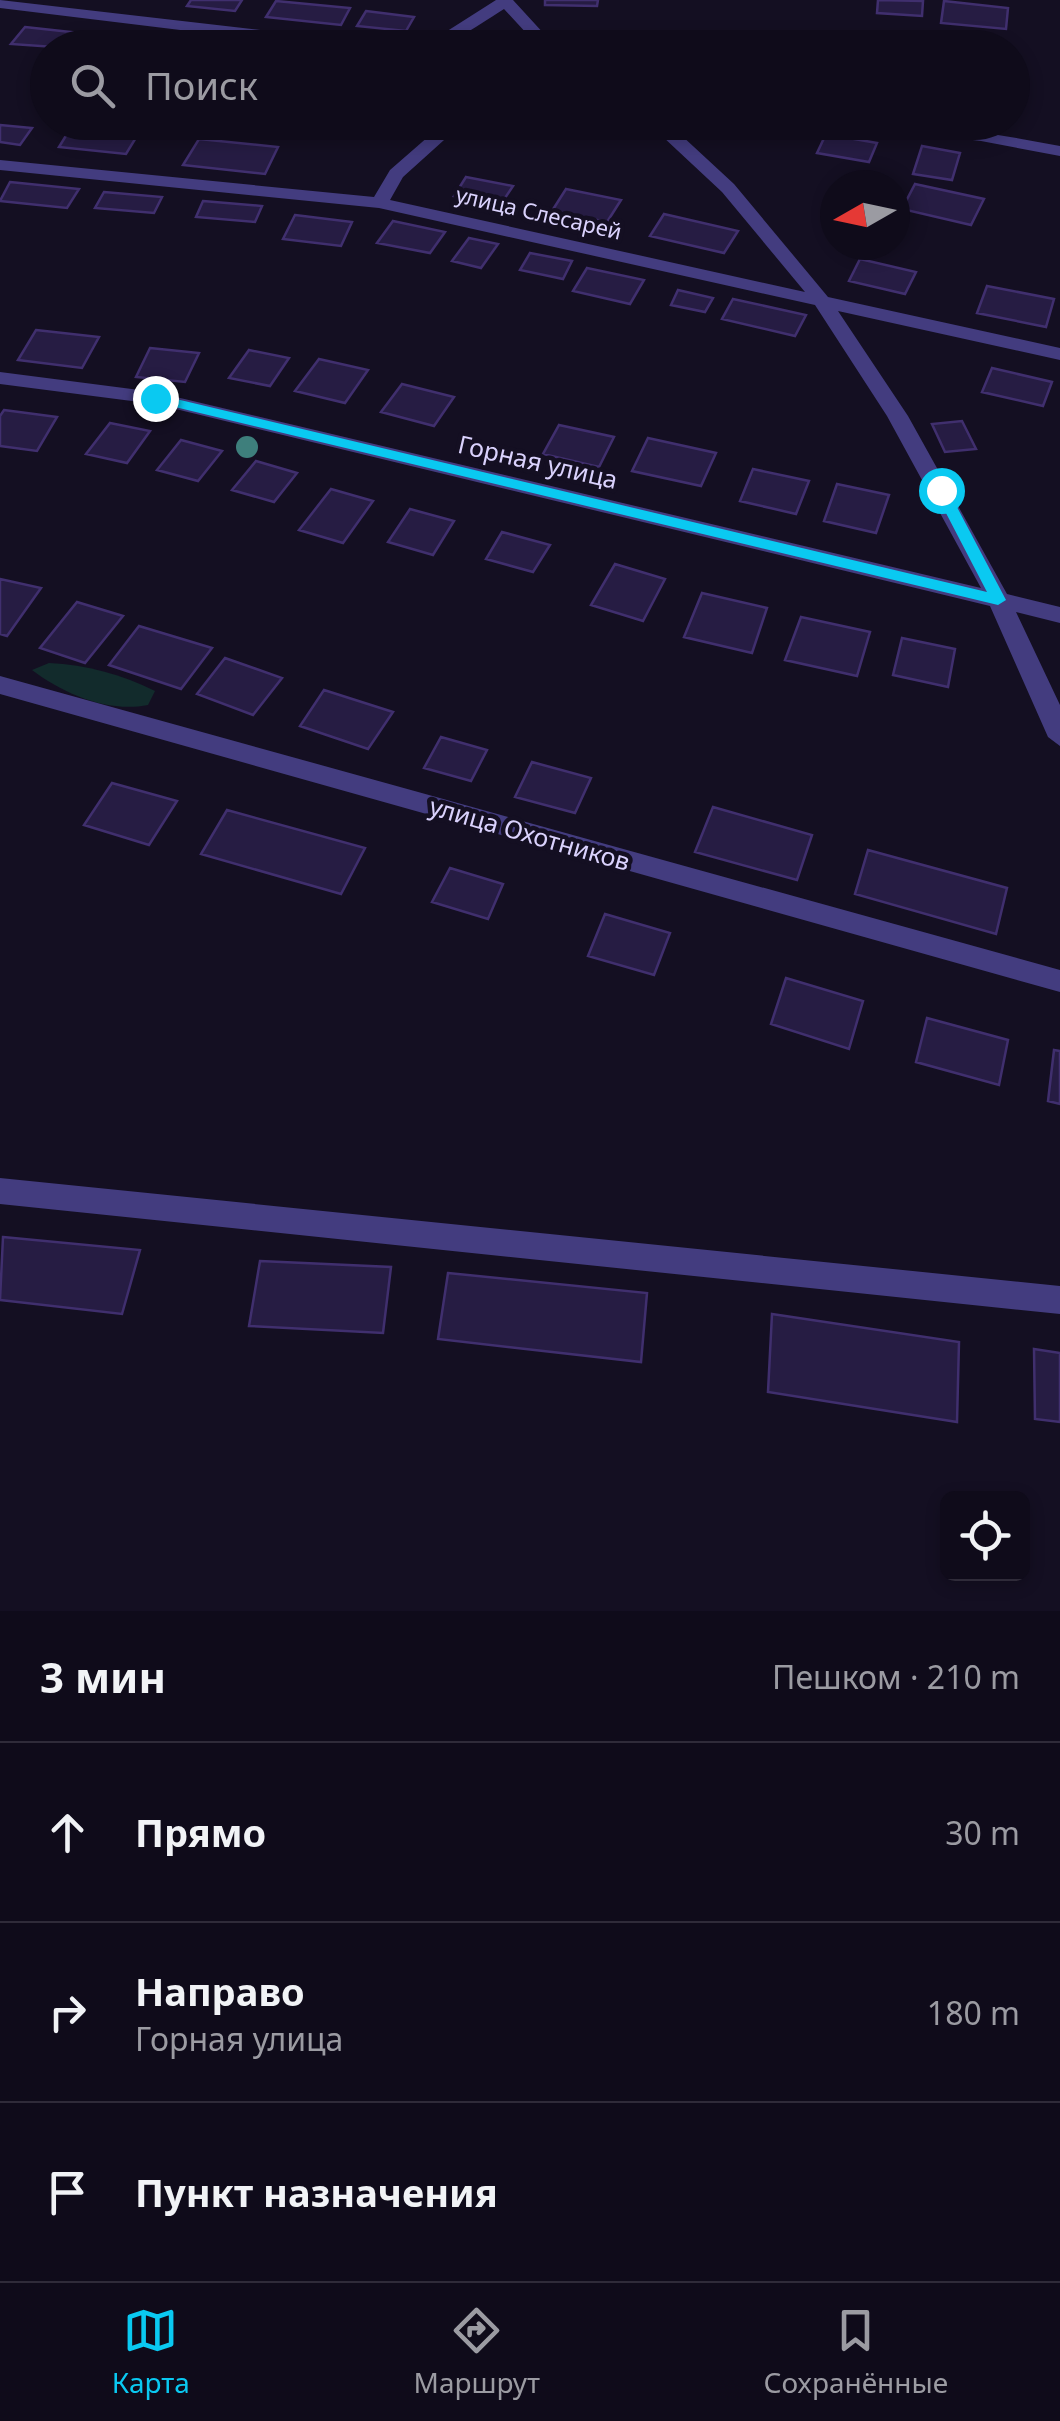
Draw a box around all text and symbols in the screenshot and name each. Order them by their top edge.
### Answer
search box [30,30,1030,140]
icon: search [65,58,120,113]
text: Поиск [145,59,258,111]
north arrow [820,170,910,260]
street label: улица Слесарей [453,178,625,246]
route end [133,376,179,422]
street label: Горная улица [455,426,621,496]
route start [919,468,965,514]
street label: улица Охотников [426,788,634,878]
map controls [940,1491,1030,1581]
button: locate [940,1491,1030,1581]
text: 3 мин [40,1648,166,1705]
text: Пешком · 210 m [772,1655,1020,1698]
icon: ahead [40,1805,95,1860]
text: Прямо [135,1806,266,1858]
text: 30 m [945,1811,1020,1854]
text: Направо [135,1965,305,2017]
icon: right [40,1985,95,2040]
text: 180 m [927,1991,1020,2034]
text: Горная улица [135,2017,343,2060]
icon: arrive [40,2165,95,2220]
text: Пункт назначения [135,2166,498,2218]
tab: Карта [112,2303,190,2401]
tab: Маршрут [414,2303,540,2401]
tab: Сохранённые [764,2303,948,2401]

